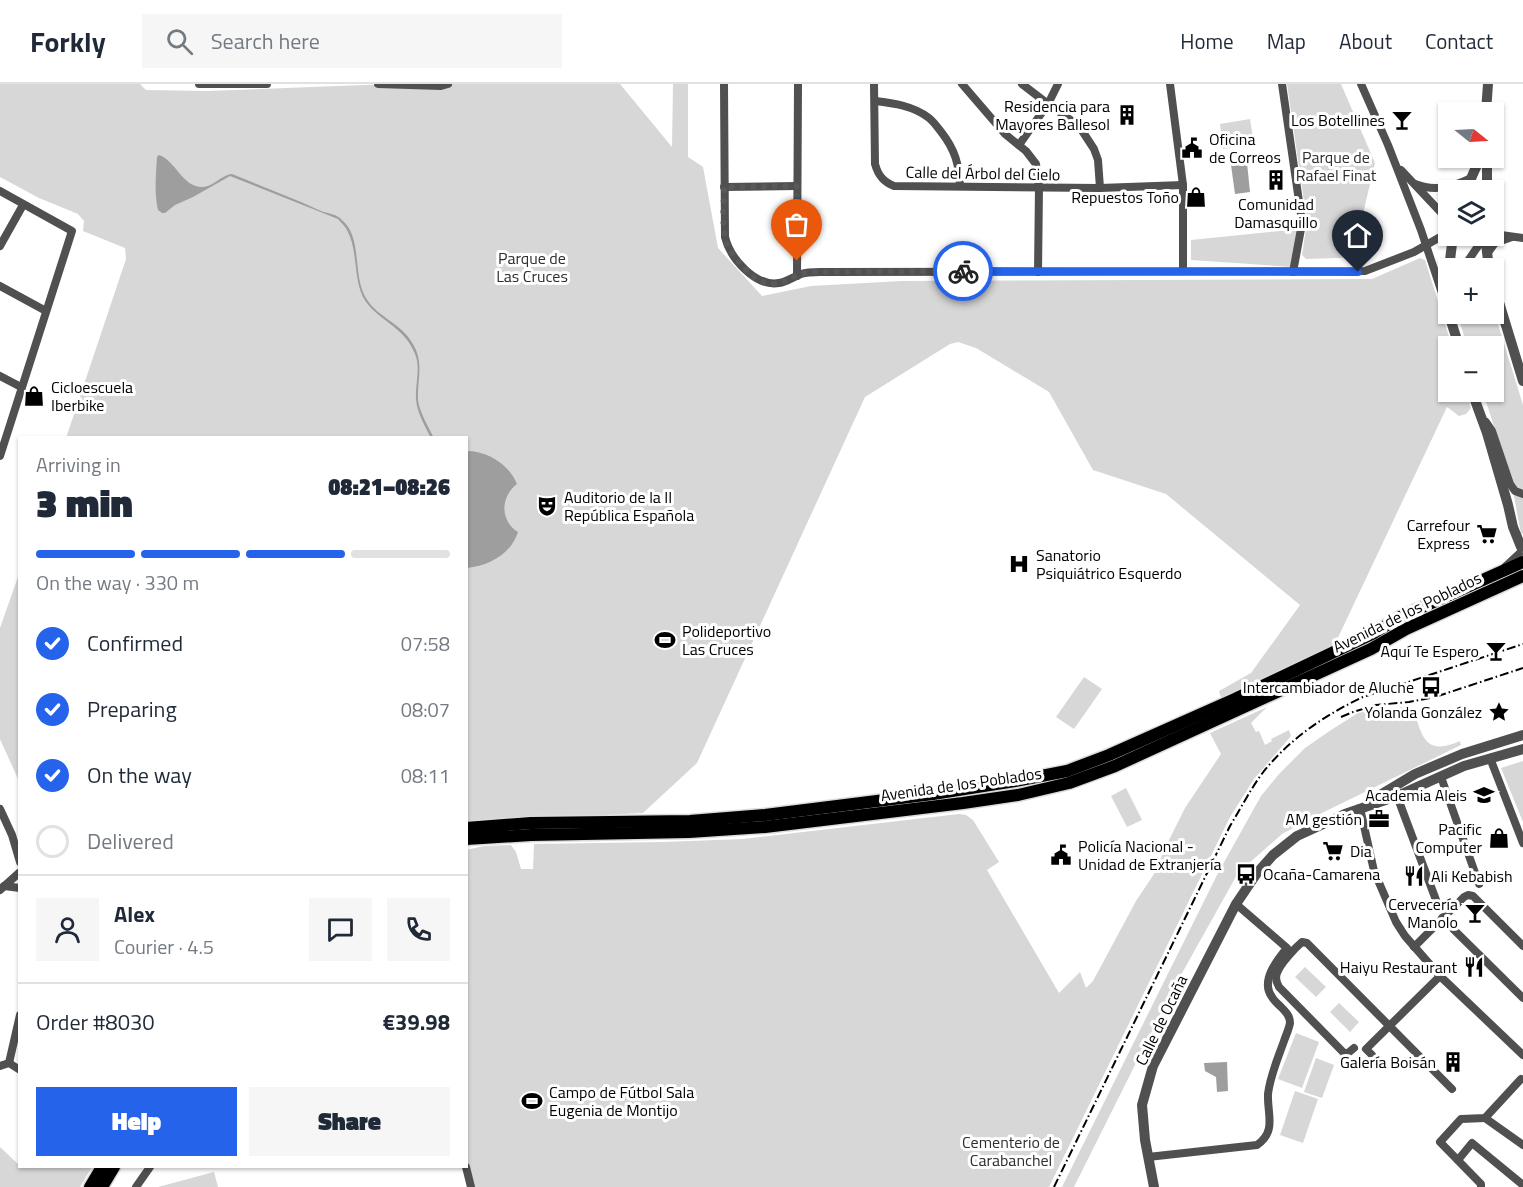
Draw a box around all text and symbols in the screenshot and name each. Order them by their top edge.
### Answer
search box [142,14,562,68]
text: Forkly [30,20,106,63]
text: Search here [211,24,320,58]
icon: search [163,25,196,58]
text: Home [1180,25,1234,57]
text: Map [1267,25,1306,57]
text: About [1339,25,1392,57]
text: Contact [1425,25,1493,57]
place label: Residencia para Mayores Ballesol [995,94,1110,136]
north arrow [1438,102,1504,168]
map controls [1438,102,1504,402]
building icon: Residencia para Mayores Ballesol [1115,103,1139,127]
place label: Los Botellines [1291,108,1385,132]
bar icon: Los Botellines [1390,108,1414,132]
place label: Oficina de Correos [1209,127,1281,169]
public building icon: Oficina de Correos [1180,136,1204,160]
park label: Parque de Rafael Finat [1296,145,1377,187]
street label: Calle del Árbol del Cielo [905,160,1061,186]
building icon: Comunidad Damasquillo [1264,168,1288,192]
button: layers [1438,180,1504,246]
place label: Repuestos Toño [1071,185,1179,209]
shop icon: Repuestos Toño [1184,185,1208,209]
place label: Comunidad Damasquillo [1234,192,1318,234]
pin [771,199,822,261]
icon: bag [780,208,813,241]
pin [1332,210,1383,272]
icon: home [1341,219,1374,252]
courier [933,241,993,301]
park label: Parque de Las Cruces [496,246,568,288]
icon: bike [947,255,980,288]
button: + [1438,258,1504,324]
button: − [1438,336,1504,402]
place label: Cicloescuela Iberbike [51,375,133,417]
shop icon: Cicloescuela Iberbike [22,384,46,408]
text: Arriving in [36,449,121,480]
text: 08:21–08:26 [328,470,450,504]
text: 3 min [36,473,133,532]
place label: Auditorio de la II República Española [564,485,694,527]
theatre icon: Auditorio de la II República Española [535,494,559,518]
place label: Carrefour Express [1407,513,1470,555]
supermarket icon: Carrefour Express [1475,522,1499,546]
place label: Sanatorio Psiquiátrico Esquerdo [1036,543,1182,585]
hospital icon: Sanatorio Psiquiátrico Esquerdo [1007,552,1031,576]
street label: Avenida de los Poblados [1329,566,1485,658]
text: On the way · 330 m [36,567,199,598]
place label: Polideportivo Las Cruces [682,619,771,661]
text: Confirmed [87,626,183,660]
icon: check [36,627,69,660]
text: 07:58 [401,628,450,659]
sports icon: Polideportivo Las Cruces [653,628,677,652]
place label: Aquí Te Espero [1380,639,1479,663]
bar icon: Aquí Te Espero [1484,639,1508,663]
place label: Intercambiador de Aluche [1243,675,1414,699]
bus stop icon: Intercambiador de Aluche [1419,675,1443,699]
text: Preparing [87,692,177,726]
icon: check [36,693,69,726]
text: 08:07 [401,694,450,725]
place label: Yolanda González [1365,700,1482,724]
place icon: Yolanda González [1487,700,1511,724]
text: On the way [87,758,192,792]
icon: check [36,759,69,792]
text: 08:11 [401,760,450,791]
street label: Avenida de los Poblados [879,761,1043,807]
place label: Academia Aleis [1365,783,1467,807]
school or university icon: Academia Aleis [1472,783,1496,807]
place label: AM gestión [1286,807,1362,831]
office icon: AM gestión [1367,807,1391,831]
place label: Pacific Computer [1415,817,1482,859]
text: Delivered [87,824,174,858]
shop icon: Pacific Computer [1487,826,1511,850]
place label: Policía Nacional - Unidad de Extranjería [1078,834,1221,876]
supermarket icon: Dia [1321,839,1345,863]
place label: Dia [1350,839,1372,863]
public building icon: Policía Nacional - Unidad de Extranjería [1049,843,1073,867]
bus stop icon: Ocaña-Camarena [1234,862,1258,886]
place label: Ocaña-Camarena [1263,862,1380,886]
restaurant icon: Ali Kebabish [1402,864,1426,888]
place label: Ali Kebabish [1431,864,1513,888]
place label: Cervecería Manolo [1388,892,1458,934]
text: Alex [114,897,155,931]
button: person [36,898,99,961]
button: chat [309,898,372,961]
button: phone [387,898,450,961]
bar icon: Cervecería Manolo [1463,901,1487,925]
text: Courier · 4.5 [114,931,214,962]
place label: Haiyu Restaurant [1340,955,1457,979]
restaurant icon: Haiyu Restaurant [1462,955,1486,979]
street label: Calle de Ocaña [1129,971,1193,1069]
text: Order #8030 [36,1005,155,1039]
text: €39.98 [383,1005,450,1039]
place label: Galería Boisán [1340,1050,1436,1074]
building icon: Galería Boisán [1441,1050,1465,1074]
place label: Campo de Fútbol Sala Eugenia de Montijo [549,1080,694,1122]
button: Help [36,1087,237,1156]
button: Share [249,1087,450,1156]
sports icon: Campo de Fútbol Sala Eugenia de Montijo [520,1089,544,1113]
park label: Cementerio de Carabanchel [962,1130,1060,1172]

